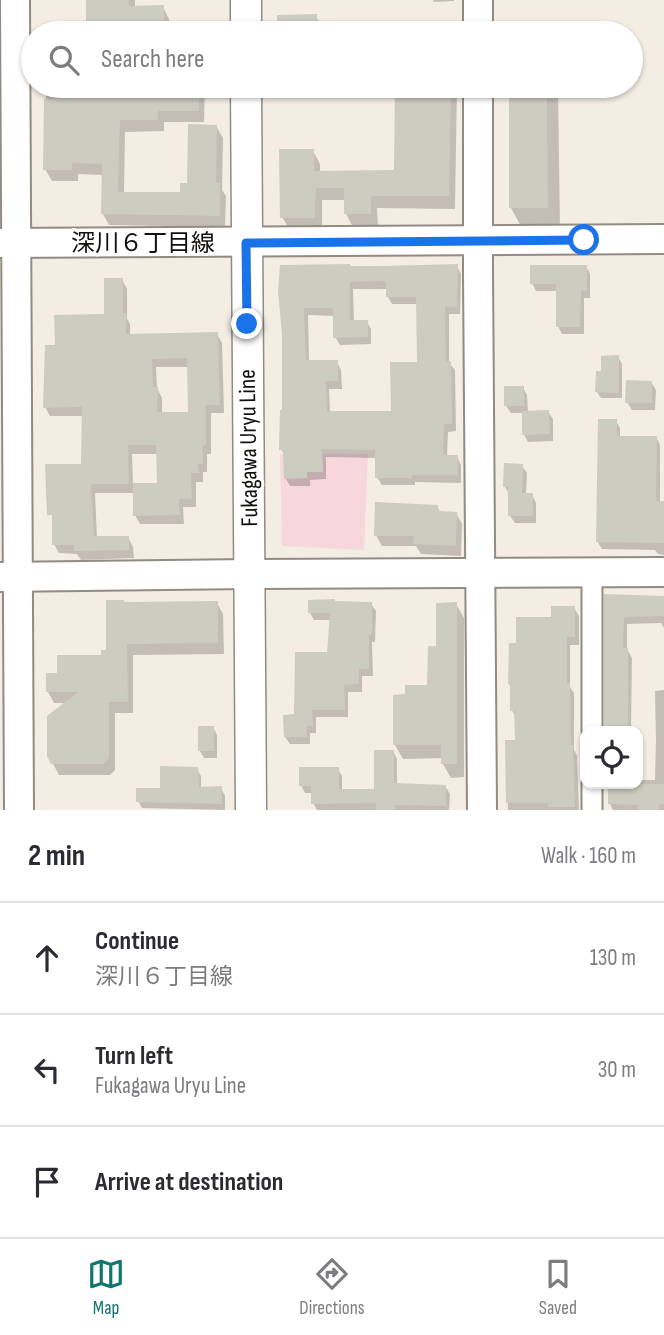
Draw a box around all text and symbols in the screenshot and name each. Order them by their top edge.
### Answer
search box [21,21,643,98]
icon: search [45,41,83,79]
text: Search here [101,44,204,75]
route start [568,224,599,255]
street label: 深川６丁目線 [71,229,215,258]
route end [231,308,262,339]
street label: Fukagawa Uryu Line [233,369,264,527]
map controls [580,726,643,789]
button: locate [580,726,643,789]
text: 2 min [28,838,85,874]
text: Walk · 160 m [541,842,636,870]
text: Continue [95,926,179,957]
icon: ahead [28,939,66,977]
text: 130 m [590,944,636,972]
text: 深川６丁目線 [95,963,233,991]
text: Turn left [95,1041,173,1072]
icon: left [28,1051,66,1089]
text: 30 m [598,1056,636,1084]
text: Fukagawa Uryu Line [95,1072,246,1100]
icon: arrive [28,1163,66,1201]
text: Arrive at destination [95,1167,283,1198]
tab: Map [87,1255,125,1320]
tab: Directions [299,1255,365,1320]
tab: Saved [539,1255,577,1320]

